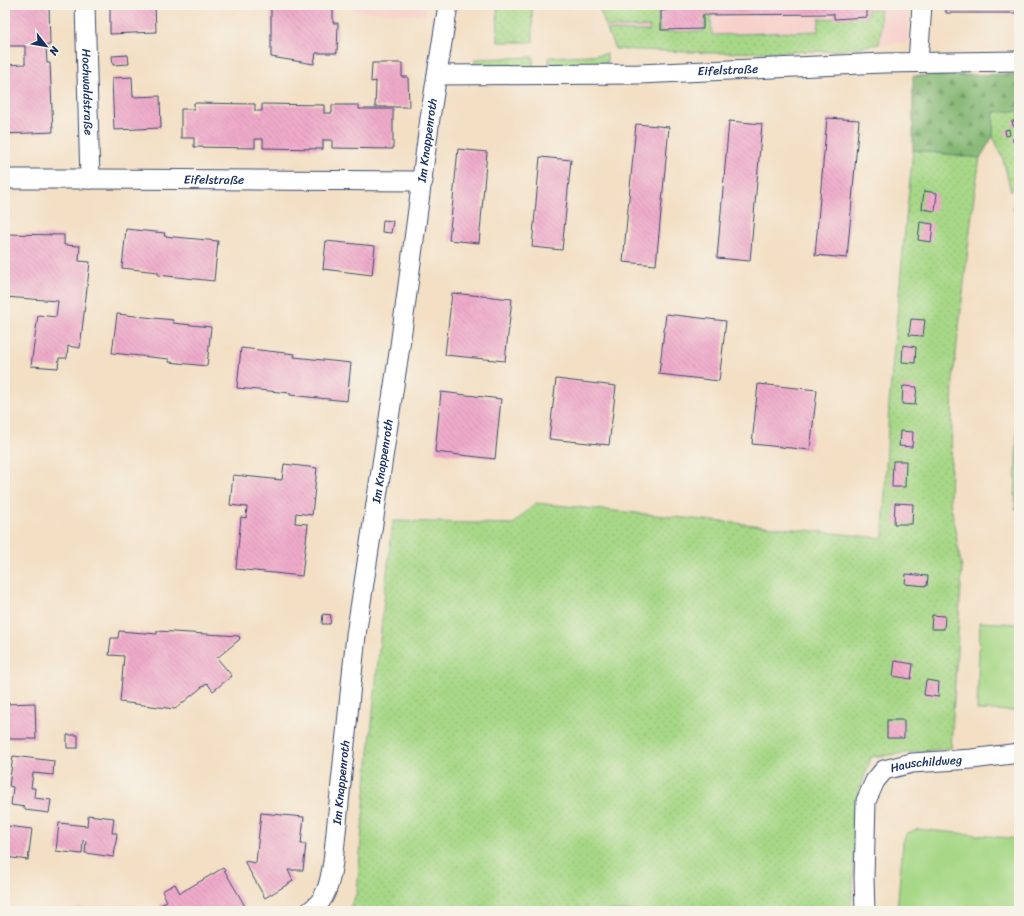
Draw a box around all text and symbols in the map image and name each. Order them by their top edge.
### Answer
north arrow [26,26,66,66]
text: N [44,42,65,59]
street label: Hochwaldstraße [75,48,100,136]
street label: Eifelstraße [697,58,759,82]
street label: Im Knappenroth [411,97,444,185]
street label: Eifelstraße [184,169,244,191]
street label: Im Knappenroth [365,418,400,506]
street label: Im Knappenroth [326,739,356,827]
street label: Hauschildweg [888,749,963,779]

